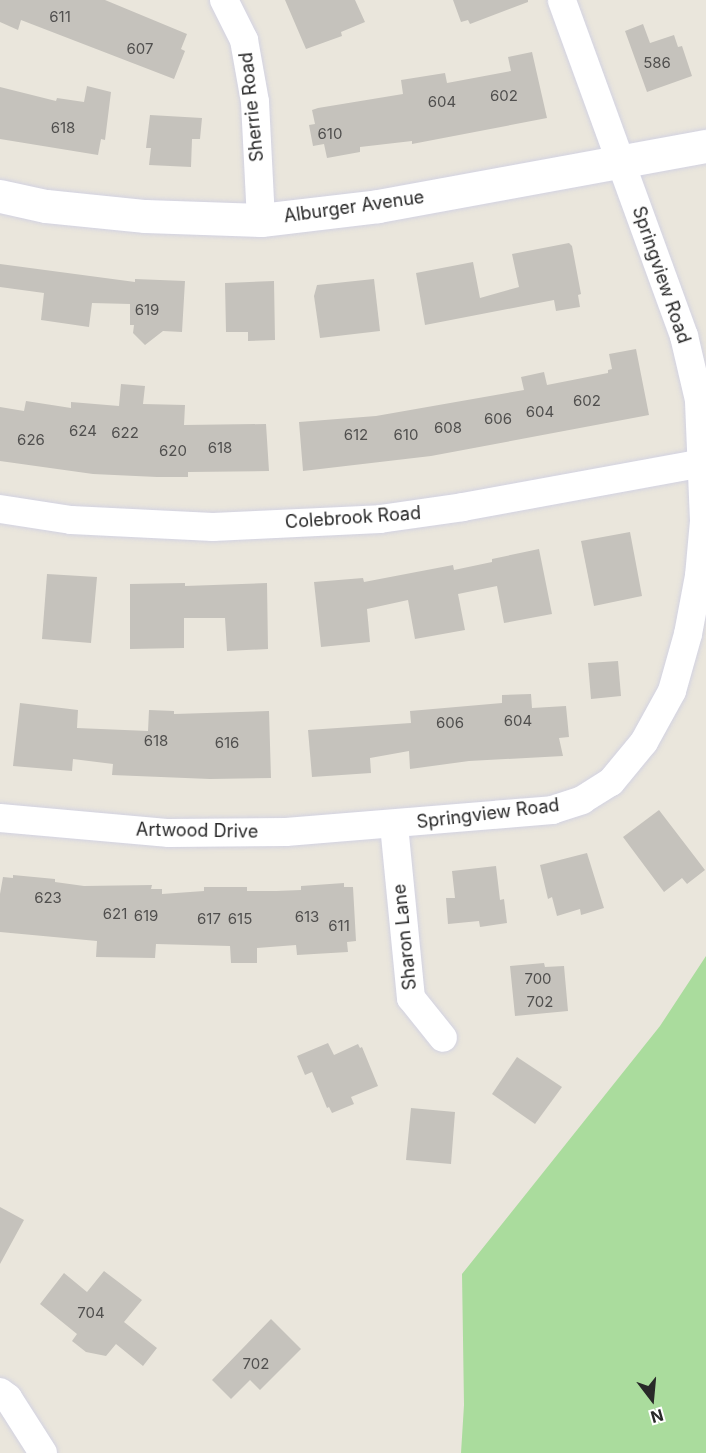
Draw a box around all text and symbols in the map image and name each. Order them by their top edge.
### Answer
house number: 611 [49,8,71,26]
house number: 607 [127,40,153,58]
street label: Sherrie Road [236,51,268,163]
house number: 586 [643,54,671,72]
house number: 602 [490,87,518,105]
house number: 604 [428,93,456,111]
house number: 618 [51,119,75,137]
house number: 610 [318,125,342,143]
street label: Alburger Avenue [282,186,426,228]
street label: Springview Road [627,204,695,346]
house number: 619 [135,301,159,319]
house number: 602 [573,392,601,410]
house number: 604 [526,403,554,421]
house number: 606 [484,410,512,428]
house number: 608 [434,419,462,437]
house number: 624 [69,422,97,440]
house number: 622 [111,424,139,442]
house number: 612 [344,426,368,444]
house number: 610 [394,426,418,444]
house number: 626 [17,431,45,449]
house number: 618 [208,439,232,457]
house number: 620 [159,442,187,460]
street label: Colebrook Road [284,502,422,534]
house number: 604 [504,712,532,730]
house number: 606 [436,714,464,732]
house number: 618 [144,732,168,750]
house number: 616 [215,734,239,752]
street label: Springview Road [415,795,561,833]
street label: Artwood Drive [136,819,258,843]
street label: Sharon Lane [389,883,421,991]
house number: 623 [34,889,62,907]
house number: 621 [103,905,127,923]
house number: 619 [134,907,158,925]
house number: 613 [295,908,319,926]
house number: 617 [197,910,221,928]
house number: 615 [228,910,252,928]
house number: 611 [328,917,350,935]
house number: 700 [524,970,552,988]
house number: 702 [527,993,553,1011]
house number: 704 [77,1304,105,1322]
house number: 702 [243,1355,269,1373]
north arrow [622,1369,682,1429]
text: N [648,1405,666,1428]

